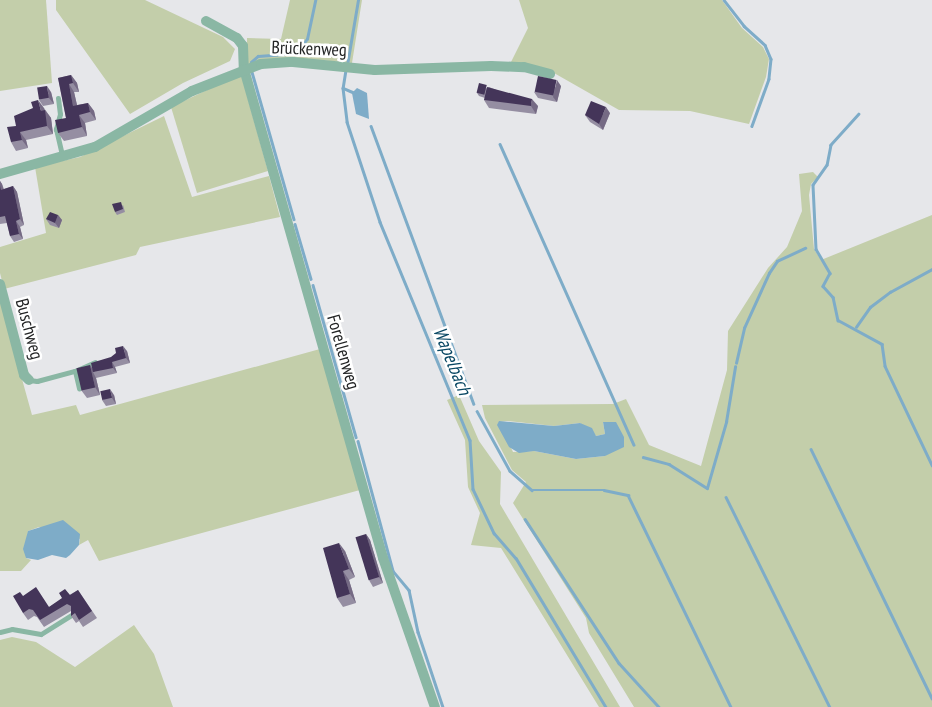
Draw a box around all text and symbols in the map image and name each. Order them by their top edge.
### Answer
street label: Brückenweg [271,37,347,61]
street label: Buschweg [11,296,47,362]
street label: Forellenweg [322,312,364,392]
water label: Wapelbach [428,324,476,398]

